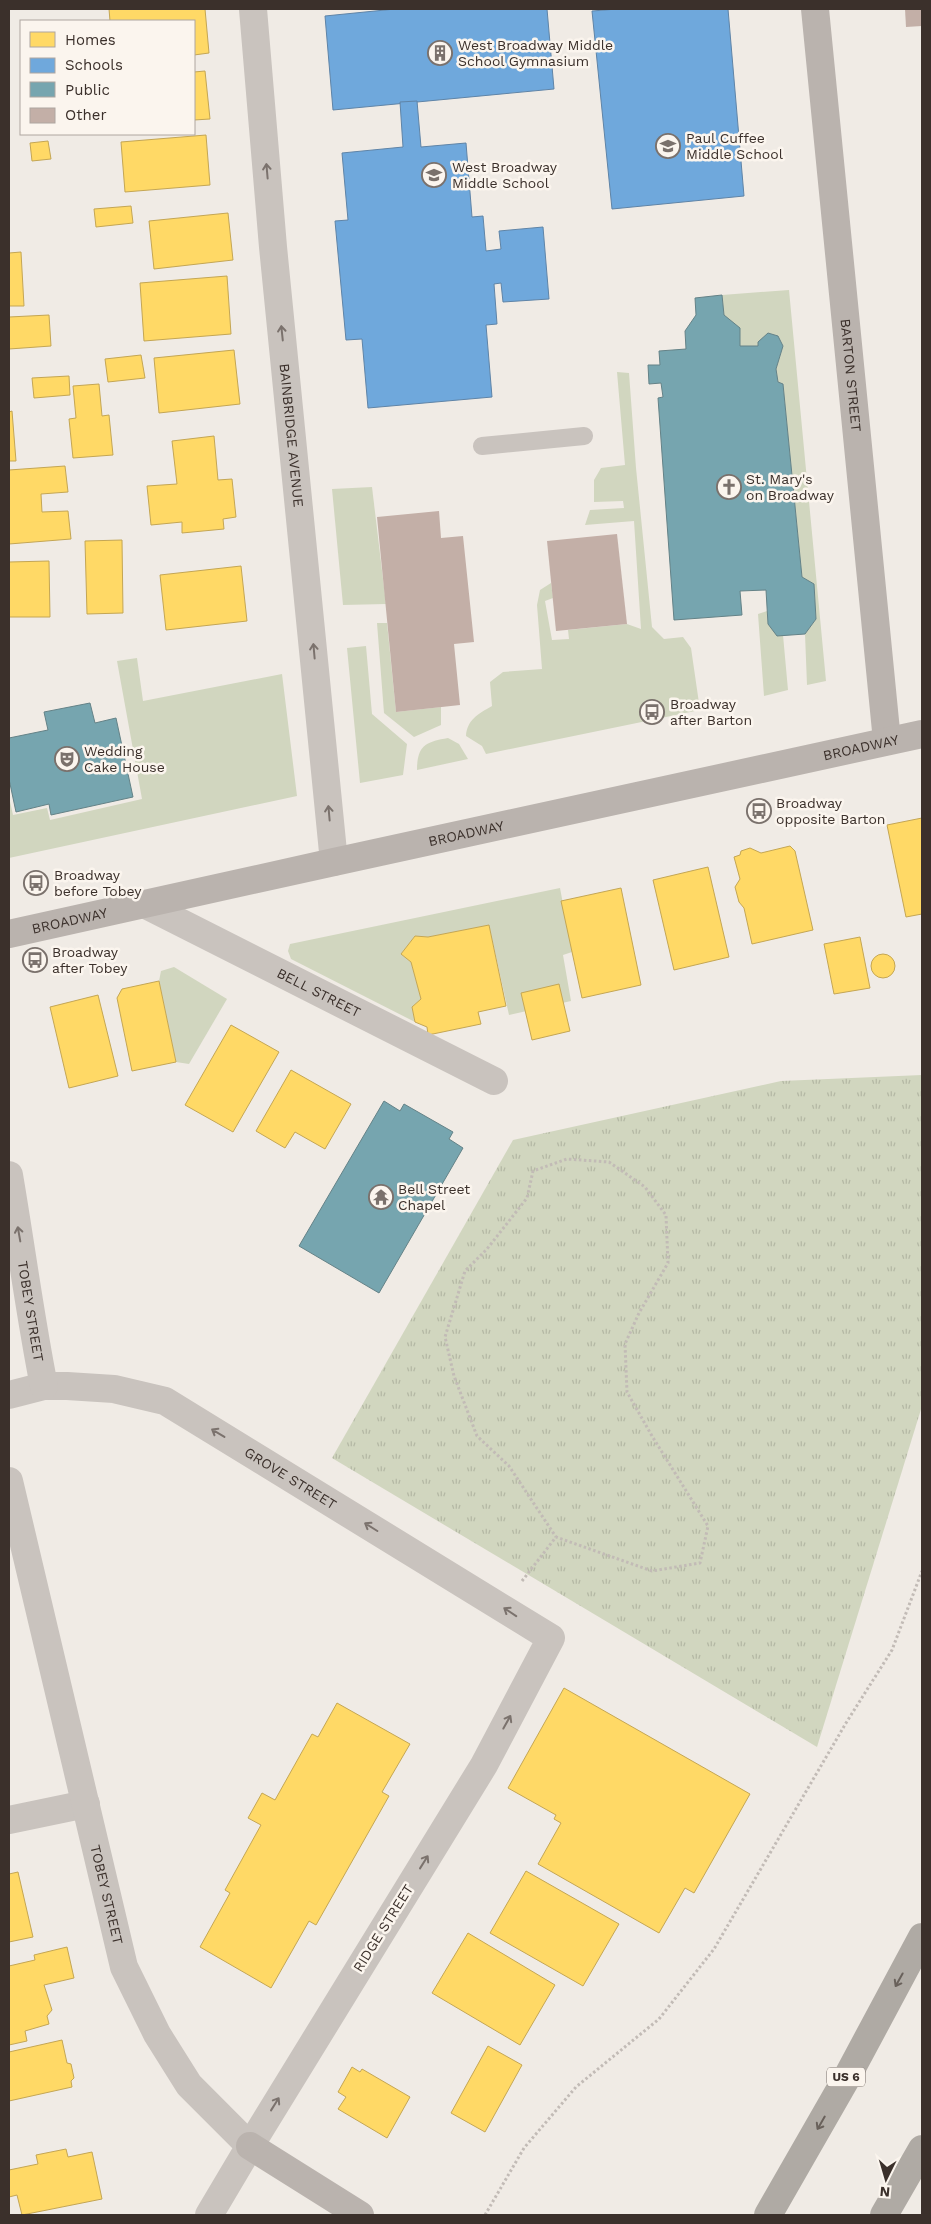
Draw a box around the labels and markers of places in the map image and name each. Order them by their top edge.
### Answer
place label: West Broadway Middle School Gymnasium [458,37,613,69]
building icon: West Broadway Middle School Gymnasium [427,40,453,66]
place label: Paul Cuffee Middle School [686,130,784,162]
school or university icon: Paul Cuffee Middle School [655,133,681,159]
place label: West Broadway Middle School [452,159,558,191]
school or university icon: West Broadway Middle School [421,162,447,188]
place label: St. Mary's on Broadway [746,471,835,503]
church icon: St. Mary's on Broadway [716,474,742,500]
place label: Broadway after Barton [670,696,752,728]
bus stop icon: Broadway after Barton [639,699,665,725]
place label: Wedding Cake House [84,743,165,775]
theatre icon: Wedding Cake House [54,746,80,772]
place label: Broadway opposite Barton [776,795,885,827]
bus stop icon: Broadway opposite Barton [746,798,772,824]
place label: Broadway before Tobey [54,867,142,899]
bus stop icon: Broadway before Tobey [23,870,49,896]
place label: Broadway after Tobey [52,944,128,976]
bus stop icon: Broadway after Tobey [22,947,48,973]
place label: Bell Street Chapel [398,1181,470,1213]
temple icon: Bell Street Chapel [368,1184,394,1210]

